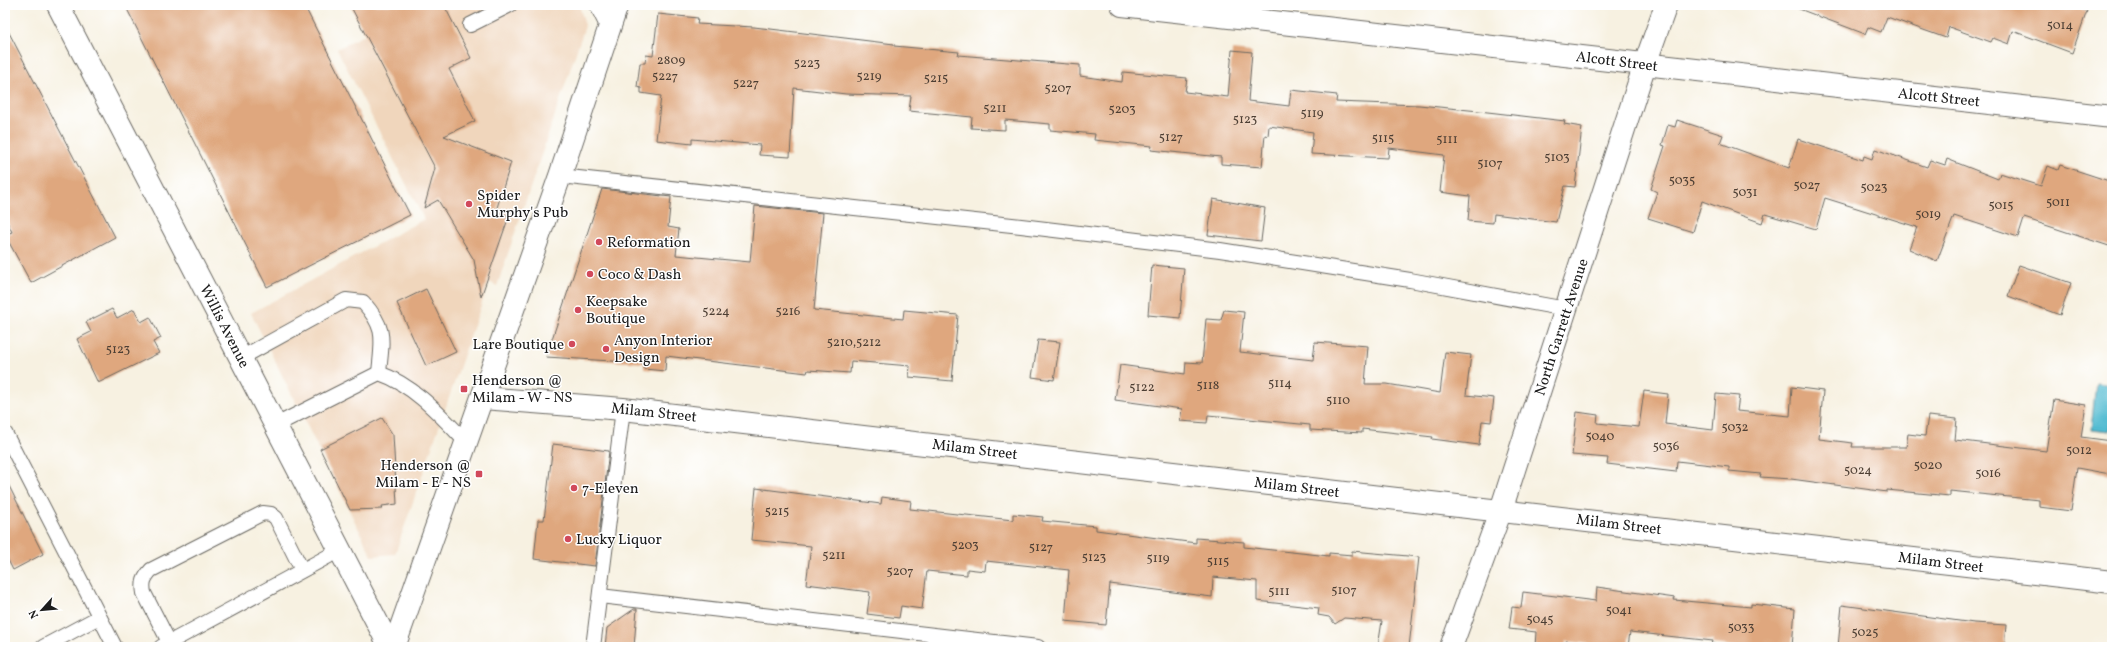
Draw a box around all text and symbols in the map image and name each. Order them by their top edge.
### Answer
house number: 5014 [2047,17,2074,35]
street label: Alcott Street [1575,47,1659,78]
house number: 2809 [657,52,685,70]
house number: 5223 [794,55,821,73]
house number: 5227 [652,68,678,86]
house number: 5219 [856,68,882,86]
house number: 5215 [924,70,948,88]
house number: 5227 [733,75,759,93]
house number: 5207 [1044,80,1072,98]
street label: Alcott Street [1897,84,1981,113]
house number: 5211 [983,100,1007,118]
house number: 5203 [1108,101,1136,119]
house number: 5119 [1300,105,1324,123]
house number: 5123 [1233,111,1258,129]
house number: 5127 [1159,129,1183,147]
house number: 5115 [1372,130,1394,148]
house number: 5111 [1436,131,1458,149]
house number: 5103 [1544,149,1570,167]
house number: 5107 [1477,155,1503,173]
house number: 5035 [1669,172,1695,190]
house number: 5027 [1794,177,1820,195]
house number: 5023 [1860,179,1888,197]
house number: 5031 [1732,184,1758,202]
place label: Spider Murphy's Pub [477,186,568,224]
house number: 5011 [2046,194,2070,212]
house number: 5015 [1988,197,2014,215]
marker: Spider Murphy's Pub [464,199,474,209]
house number: 5019 [1915,206,1941,224]
place label: Reformation [607,233,691,254]
marker: Reformation [594,237,604,247]
street label: North Garrett Avenue [1530,256,1595,399]
place label: Coco & Dash [598,265,681,286]
marker: Coco & Dash [585,269,595,279]
street label: Willis Avenue [194,281,254,372]
place label: Keepsake Boutique [586,292,647,330]
house number: 5224 [702,303,730,321]
house number: 5216 [776,303,801,321]
marker: Keepsake Boutique [573,305,583,315]
place label: Anyon Interior Design [614,331,712,369]
house number: 5210,5212 [827,334,881,352]
place label: Lare Boutique [472,335,564,356]
marker: Lare Boutique [567,339,577,349]
house number: 5123 [106,341,131,359]
marker: Anyon Interior Design [601,344,611,354]
place label: Henderson @ Milam - W - NS [472,371,573,409]
house number: 5114 [1268,375,1292,393]
house number: 5118 [1197,377,1219,395]
house number: 5122 [1129,379,1155,397]
marker: Henderson @ Milam - W - NS [459,384,469,394]
house number: 5110 [1326,392,1350,410]
street label: Milam Street [610,399,698,428]
house number: 5032 [1721,419,1749,437]
house number: 5040 [1586,428,1615,446]
street label: Milam Street [931,435,1019,466]
house number: 5036 [1653,438,1680,456]
house number: 5012 [2066,442,2092,460]
place label: Henderson @ Milam - E - NS [375,456,471,494]
house number: 5020 [1914,457,1942,475]
house number: 5024 [1844,462,1872,480]
house number: 5016 [1975,465,2001,483]
marker: Henderson @ Milam - E - NS [474,469,484,479]
street label: Milam Street [1253,473,1341,504]
place label: 7-Eleven [582,479,639,500]
marker: 7-Eleven [569,483,579,493]
house number: 5215 [765,503,789,521]
street label: Milam Street [1575,510,1663,541]
place label: Lucky Liquor [576,530,662,551]
marker: Lucky Liquor [563,534,573,544]
house number: 5203 [951,537,979,555]
house number: 5127 [1029,539,1053,557]
house number: 5211 [822,547,846,565]
street label: Milam Street [1897,548,1985,579]
house number: 5123 [1082,549,1107,567]
house number: 5119 [1146,550,1170,568]
house number: 5115 [1207,553,1229,571]
house number: 5207 [886,563,914,581]
house number: 5107 [1331,582,1357,600]
house number: 5111 [1268,583,1290,601]
north arrow [22,590,62,630]
house number: 5041 [1606,602,1632,620]
text: N [26,607,43,621]
house number: 5045 [1526,611,1554,629]
house number: 5033 [1728,619,1755,637]
house number: 5025 [1851,624,1879,642]

